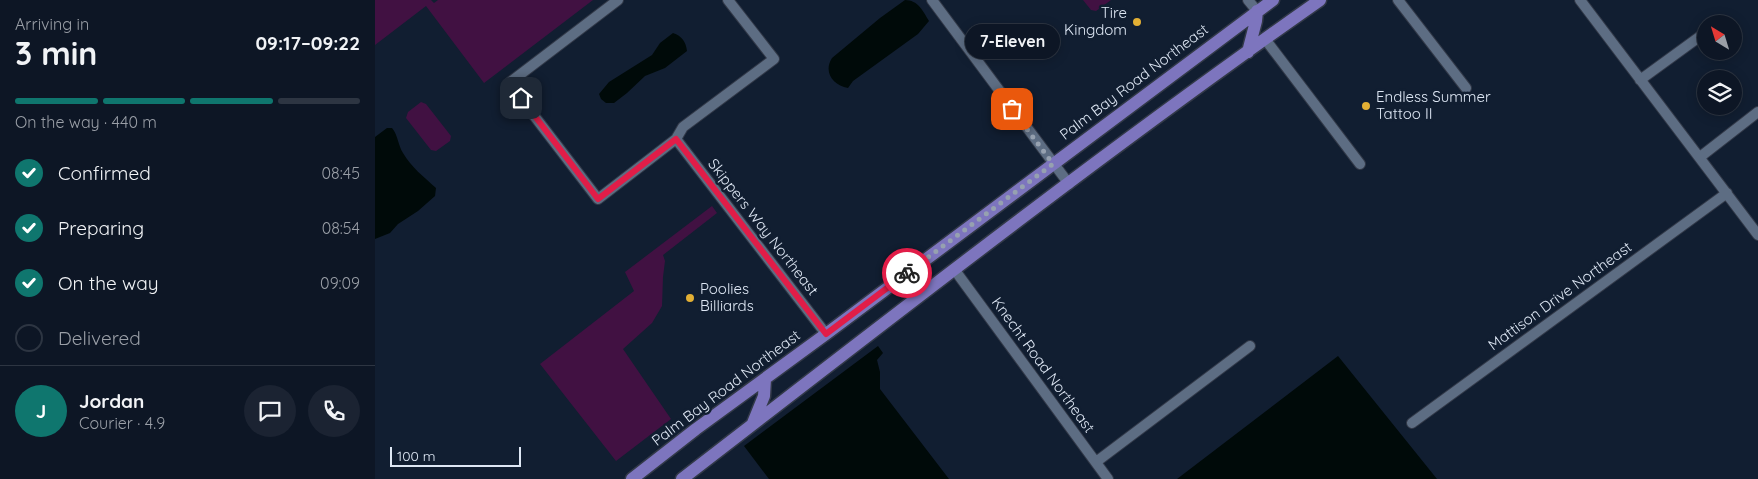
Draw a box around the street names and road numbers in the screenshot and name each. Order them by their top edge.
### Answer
street label: Palm Bay Road Northeast [1056,20,1212,144]
street label: Skippers Way Northeast [704,154,823,299]
street label: Mattison Drive Northeast [1484,237,1635,354]
street label: Knecht Road Northeast [988,293,1099,436]
street label: Palm Bay Road Northeast [648,326,804,450]

